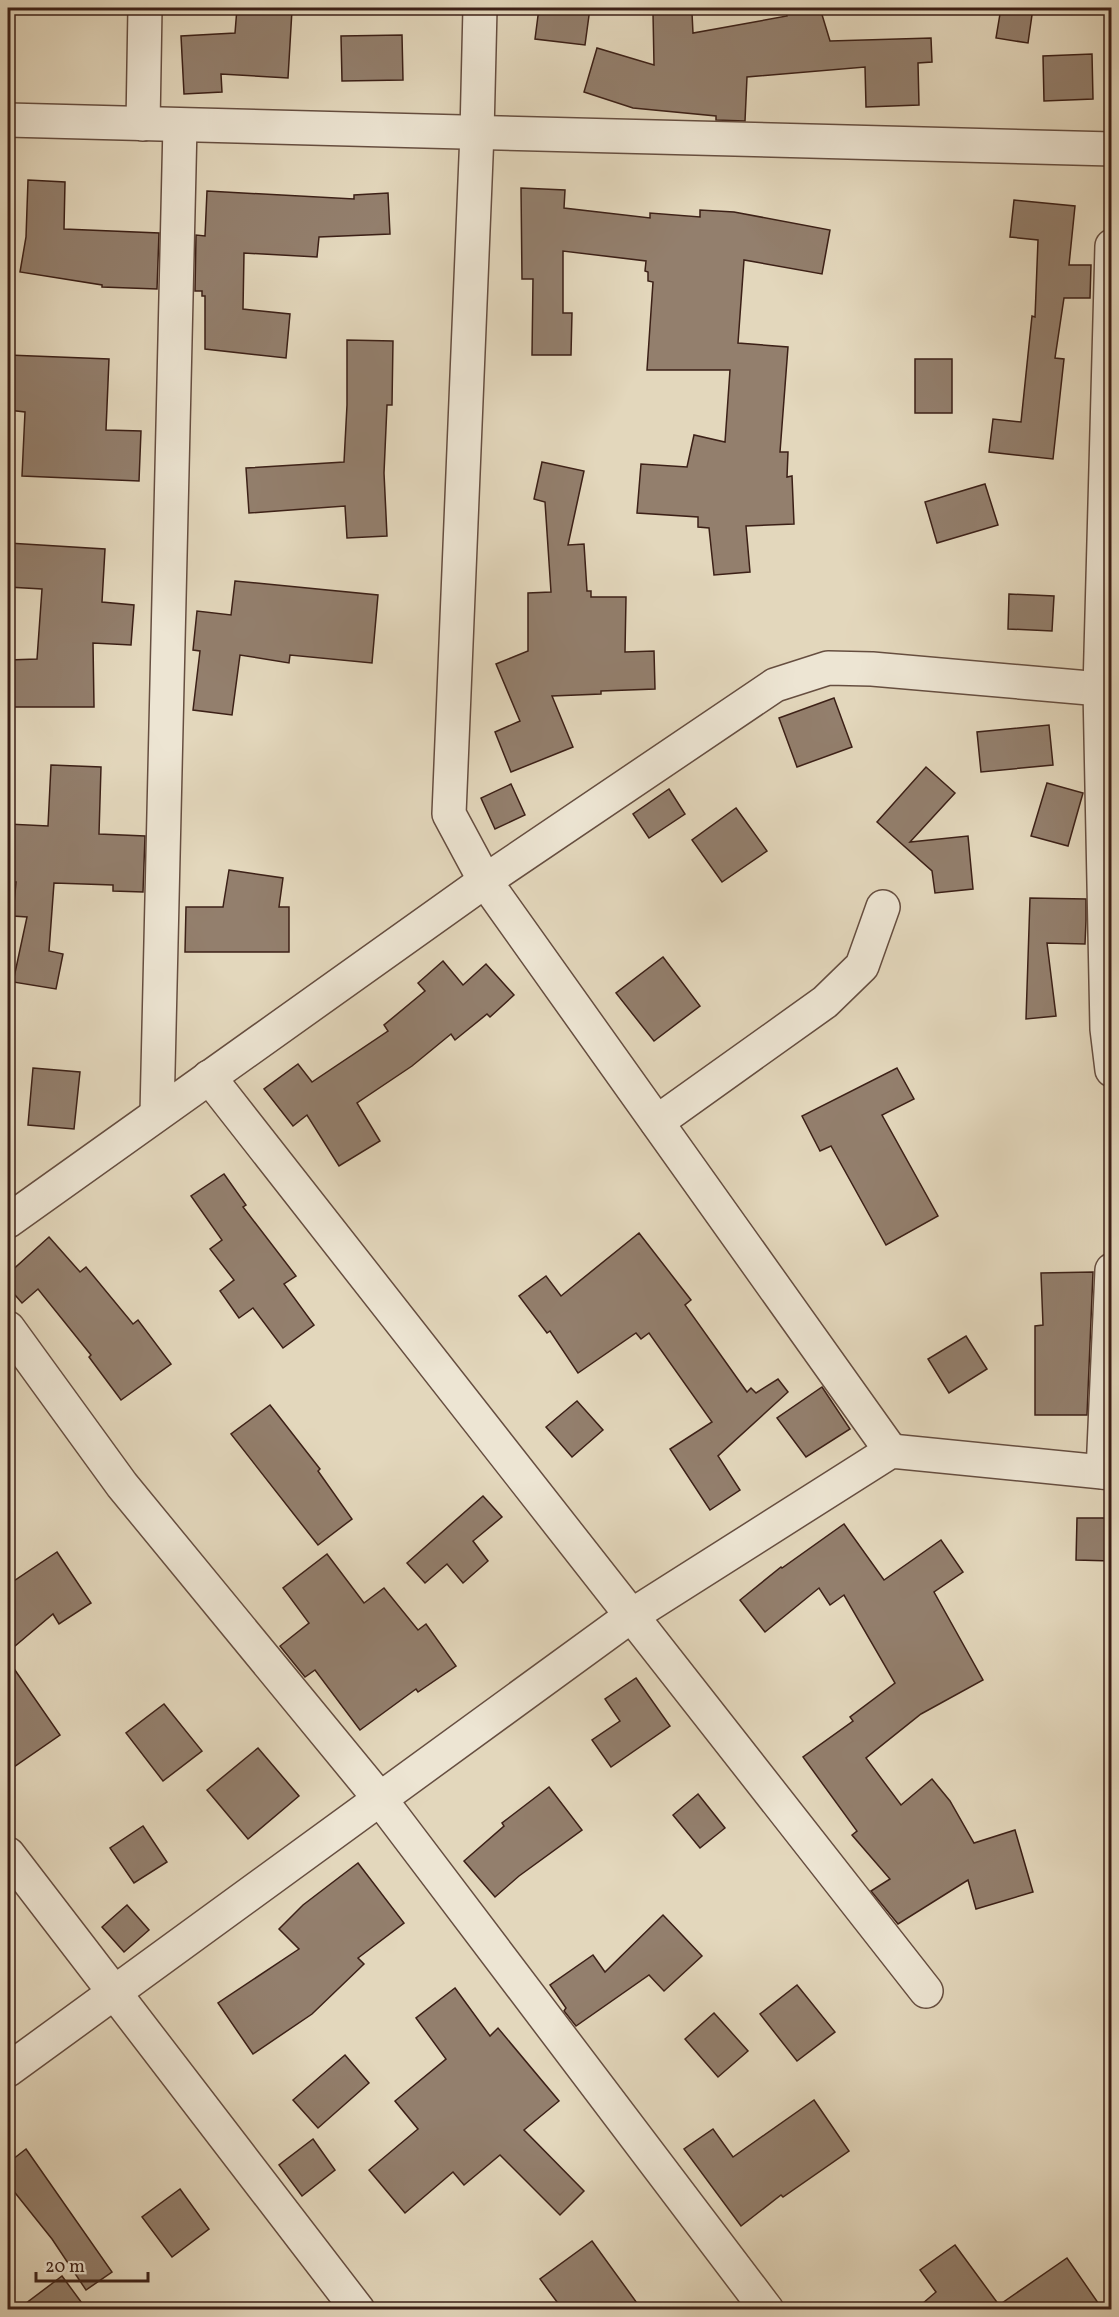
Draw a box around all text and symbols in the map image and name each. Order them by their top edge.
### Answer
scale bar [36,2245,148,2283]
text: 20 m [45,2255,85,2280]

